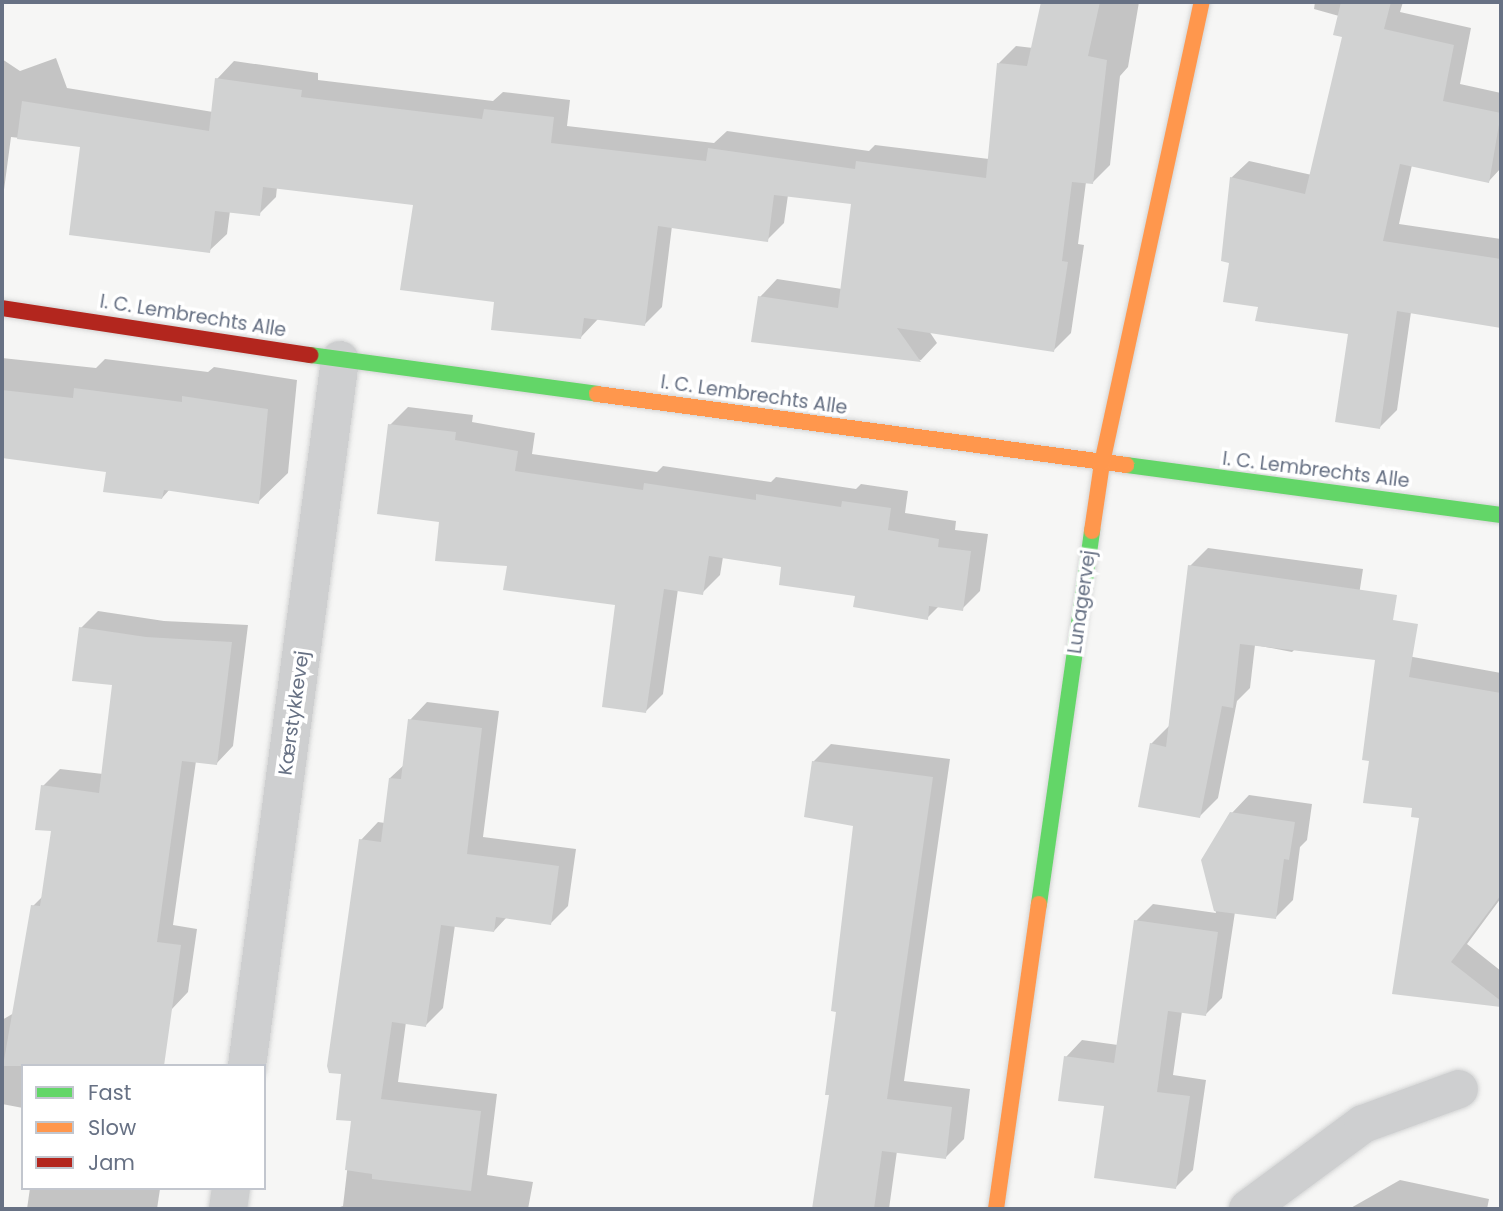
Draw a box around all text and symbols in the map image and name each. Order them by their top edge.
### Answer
street label: I. C. Lembrechts Alle [98,290,288,342]
street label: I. C. Lembrechts Alle [659,371,849,419]
street label: I. C. Lembrechts Alle [1221,447,1411,493]
street label: Lunagervej [1063,549,1101,655]
street label: Kærstykkevej [274,649,314,777]
legend [21,1064,266,1190]
text: Fast [88,1078,131,1107]
text: Slow [88,1113,136,1142]
text: Jam [88,1148,135,1177]

